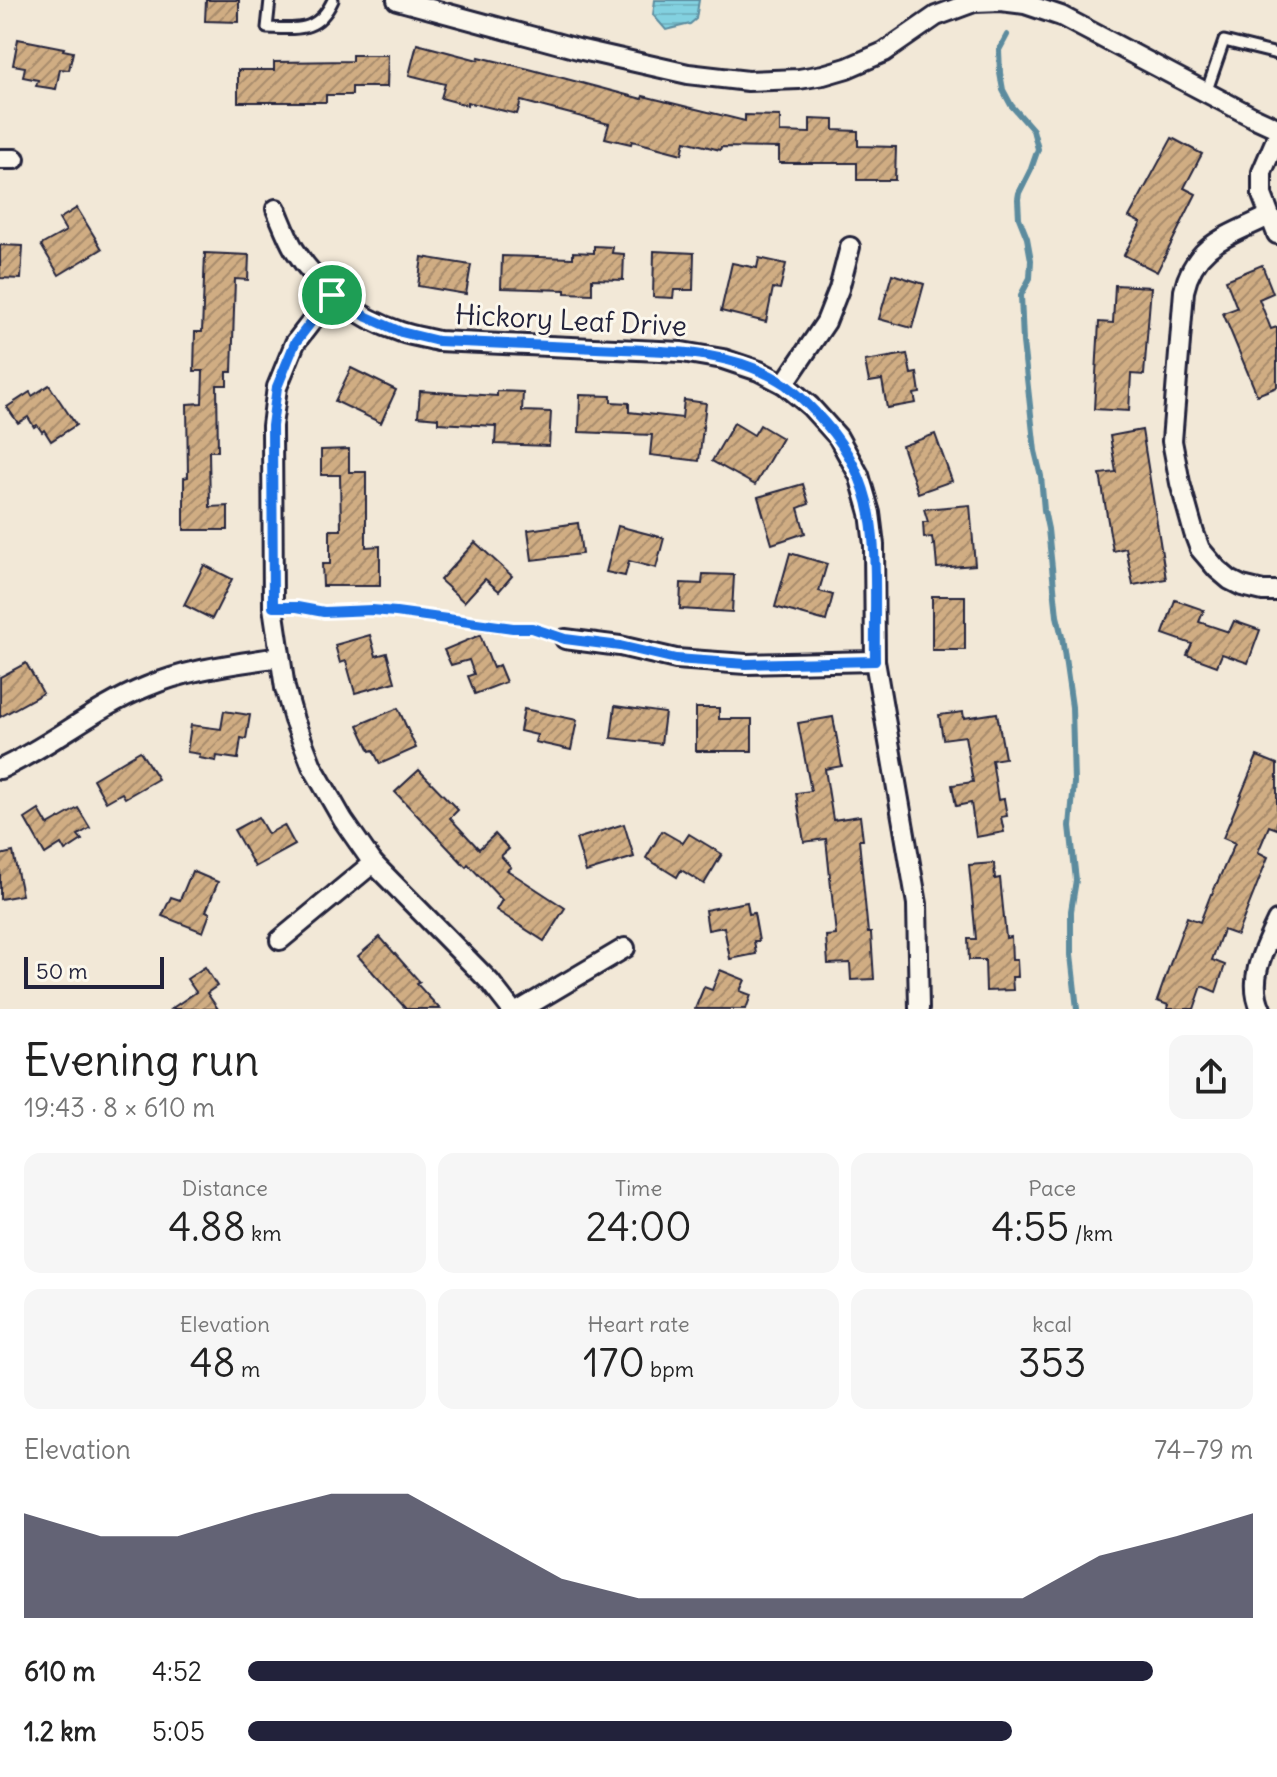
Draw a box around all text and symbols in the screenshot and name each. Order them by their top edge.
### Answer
pin [298,261,366,329]
icon: arrive [310,273,354,317]
street label: Hickory Leaf Drive [454,296,688,344]
scale bar [24,953,164,989]
text: 50 m [36,957,88,985]
text: Evening run [24,1033,259,1088]
button: share [1169,1035,1253,1119]
text: 19:43 · 8 × 610 m [24,1091,215,1124]
text: Distance [182,1174,268,1202]
text: Time [615,1174,662,1202]
text: Pace [1028,1174,1076,1202]
text: 4.88 [168,1202,246,1252]
text: 24:00 [585,1202,692,1252]
text: 4:55 [991,1202,1069,1252]
text: km [246,1219,281,1247]
text: /km [1069,1219,1113,1247]
text: Elevation [180,1310,270,1338]
text: Heart rate [587,1310,690,1338]
text: kcal [1032,1310,1072,1338]
text: 48 [189,1338,236,1388]
text: 170 [583,1338,645,1388]
text: 353 [1018,1338,1086,1388]
text: m [236,1355,260,1383]
text: bpm [645,1355,694,1383]
text: Elevation [24,1433,131,1466]
text: 74–79 m [1154,1433,1253,1466]
text: 610 m [24,1655,95,1688]
text: 4:52 [152,1655,202,1688]
text: 1.2 km [24,1715,96,1748]
text: 5:05 [152,1715,205,1748]

